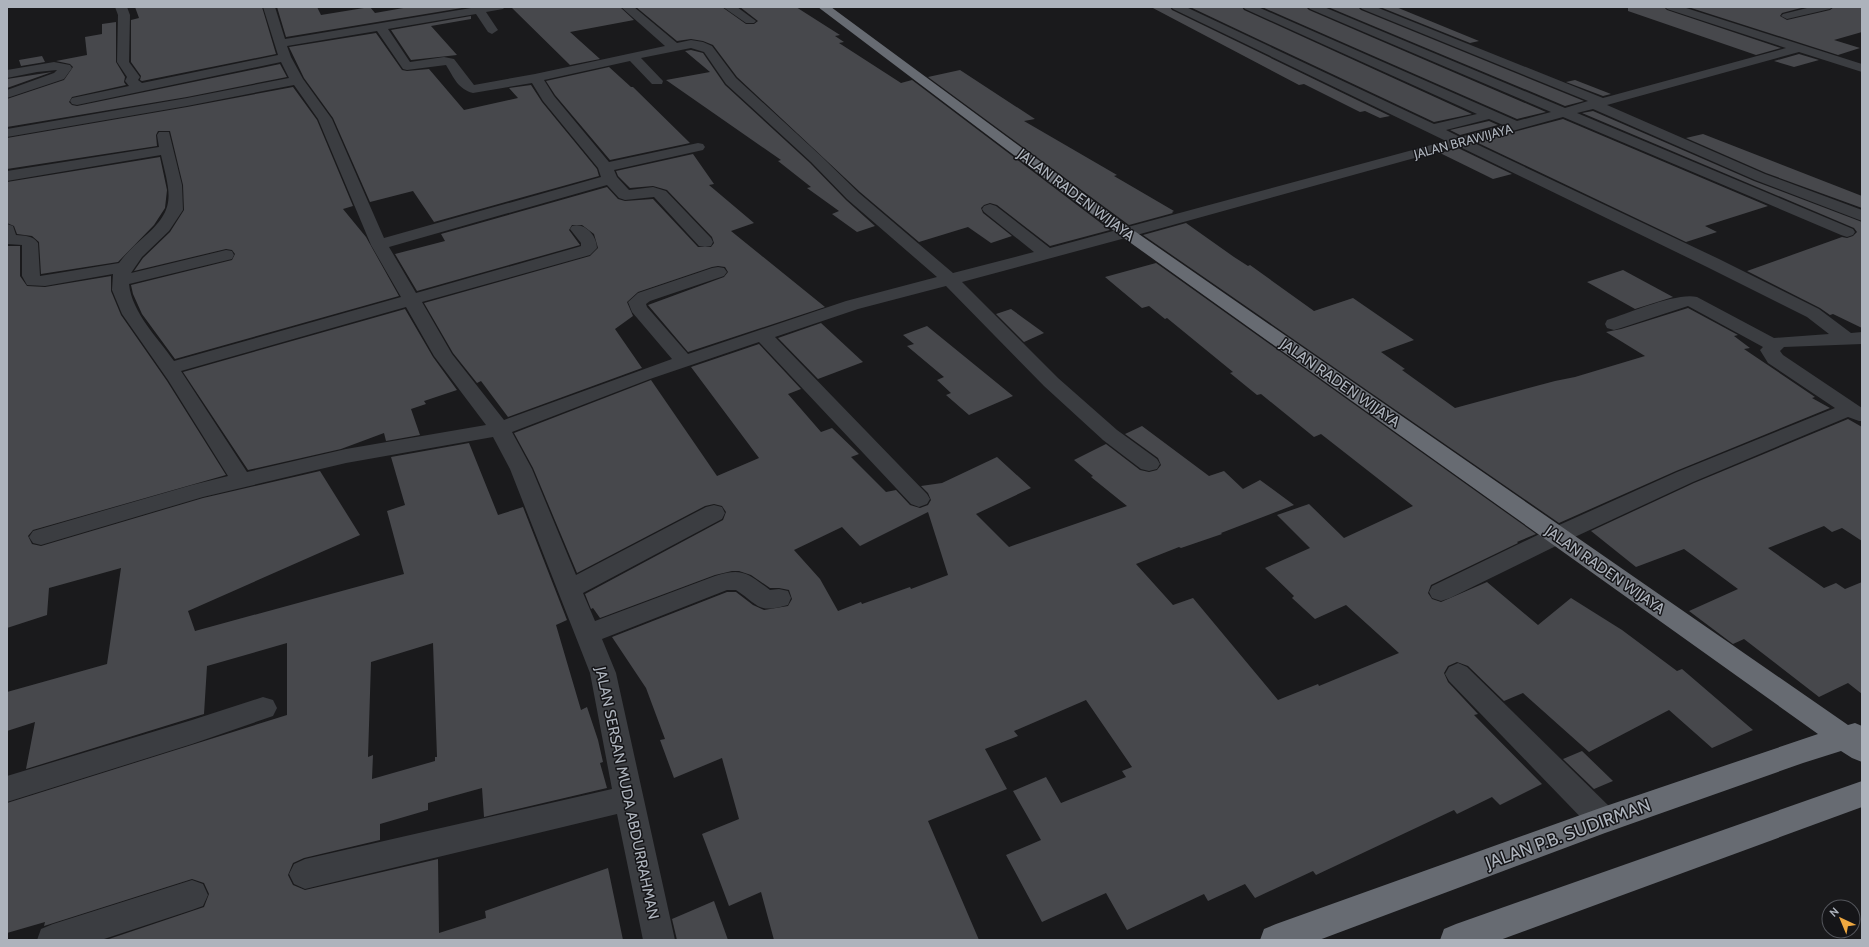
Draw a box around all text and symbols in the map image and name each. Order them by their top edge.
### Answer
street label: JALAN BRAWIJAYA [1411,120,1514,162]
street label: JALAN RADEN WIJAYA [1013,144,1139,245]
street label: JALAN RADEN WIJAYA [1276,334,1404,432]
street label: JALAN RADEN WIJAYA [1541,521,1669,619]
street label: JALAN SERSAN MUDA ABDURRAHMAN [591,664,663,921]
street label: JALAN P.B. SUDIRMAN [1482,794,1654,874]
north arrow [1821,899,1861,939]
text: N [1826,904,1842,920]

